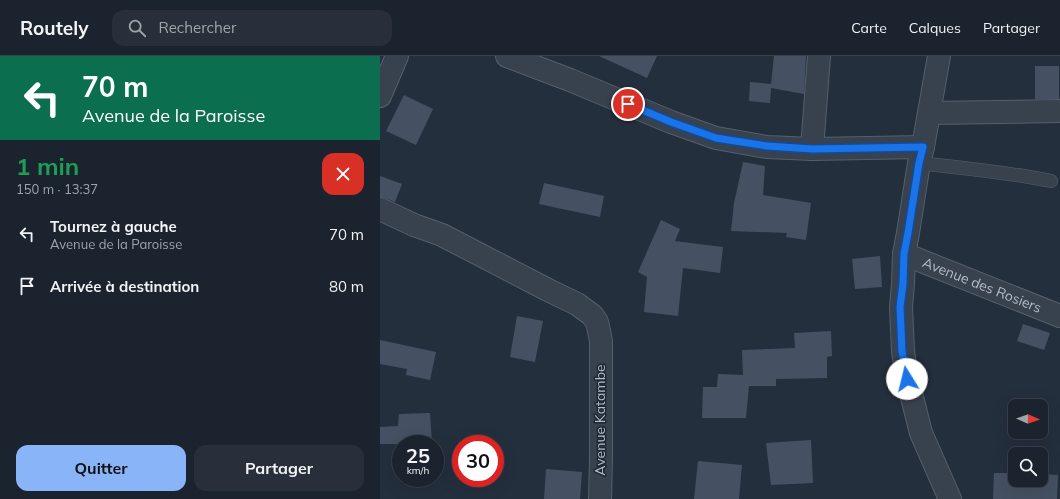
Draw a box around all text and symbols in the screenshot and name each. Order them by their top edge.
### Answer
search box [112,10,392,46]
text: Routely [20,16,88,40]
icon: search [126,17,148,39]
text: Rechercher [158,18,236,37]
text: Carte [851,19,887,37]
text: Calques [909,19,961,37]
text: Partager [983,19,1040,37]
text: 70 m [82,69,148,104]
icon: left [16,72,68,124]
pin [611,87,645,121]
icon: arrive [617,93,639,115]
text: Avenue de la Paroisse [82,104,265,127]
text: 1 min [16,151,79,181]
button: close [322,153,364,195]
text: 150 m · 13:37 [16,181,98,197]
text: Tournez à gauche [50,217,177,236]
icon: left [16,223,38,245]
text: 70 m [329,225,364,244]
text: Avenue de la Paroisse [50,236,182,252]
street label: Avenue des Rosiers [920,253,1044,317]
icon: arrive [16,275,38,297]
text: Arrivée à destination [50,277,199,296]
text: 80 m [329,277,364,296]
position arrow [886,358,928,400]
street label: Avenue Katambe [591,364,609,476]
north arrow [1008,399,1048,439]
map controls [1008,399,1048,487]
speed limit sign: 30 [452,435,504,487]
text: 25 [406,443,430,468]
button: Quitter [16,445,186,491]
button: Partager [194,445,364,491]
button: search [1008,447,1048,487]
text: km/h [407,464,429,477]

